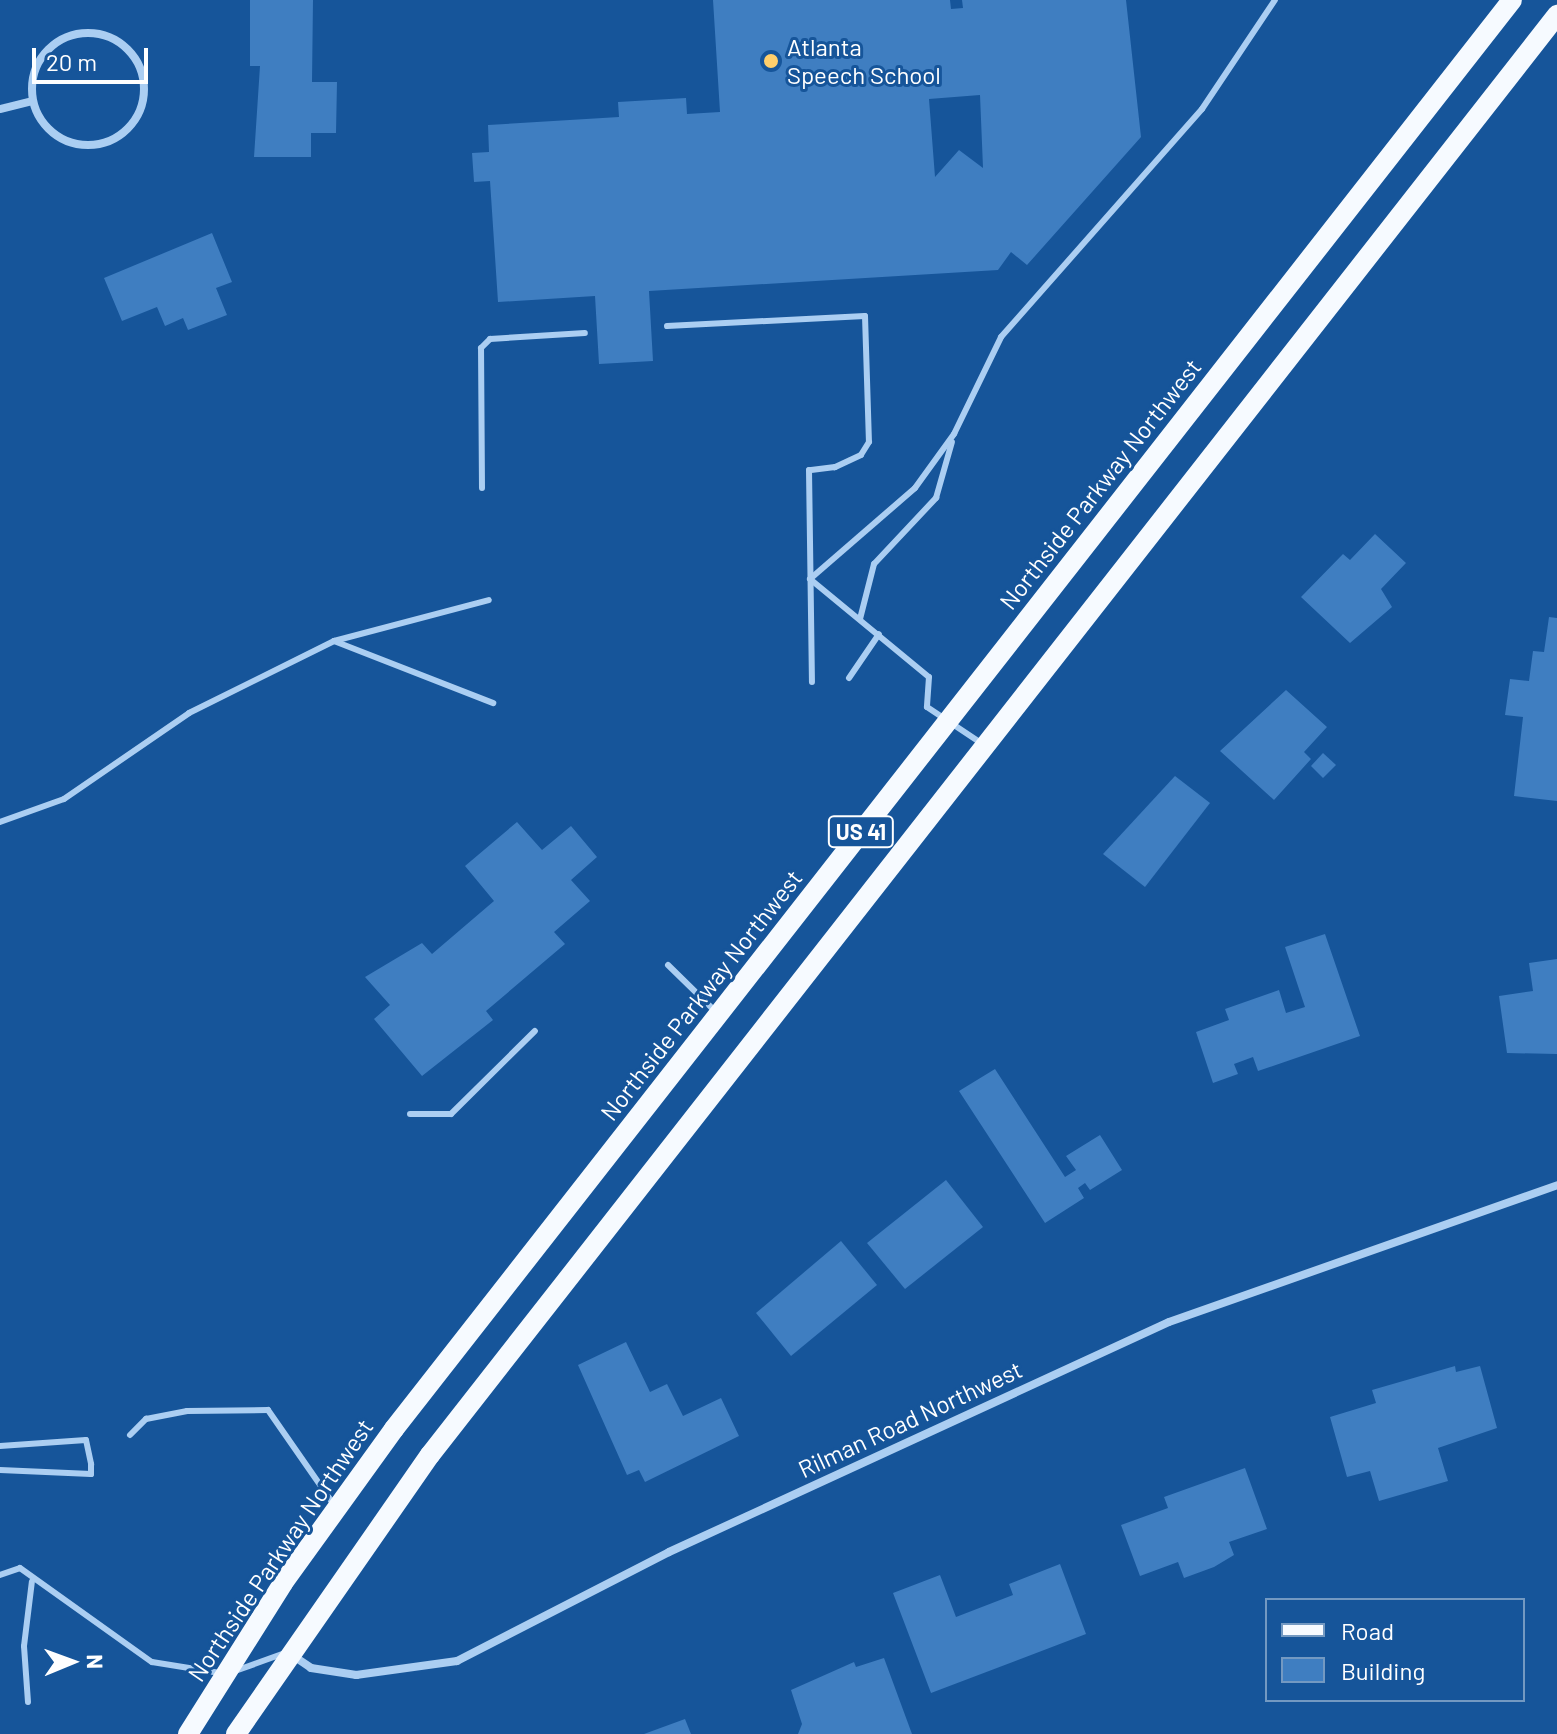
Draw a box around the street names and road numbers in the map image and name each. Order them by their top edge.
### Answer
street label: Northside Parkway Northwest [993,353,1207,615]
road number: US 41 [827,814,895,850]
street label: Northside Parkway Northwest [594,864,808,1126]
street label: Rilman Road Northwest [794,1354,1026,1484]
street label: Northside Parkway Northwest [181,1413,379,1687]

